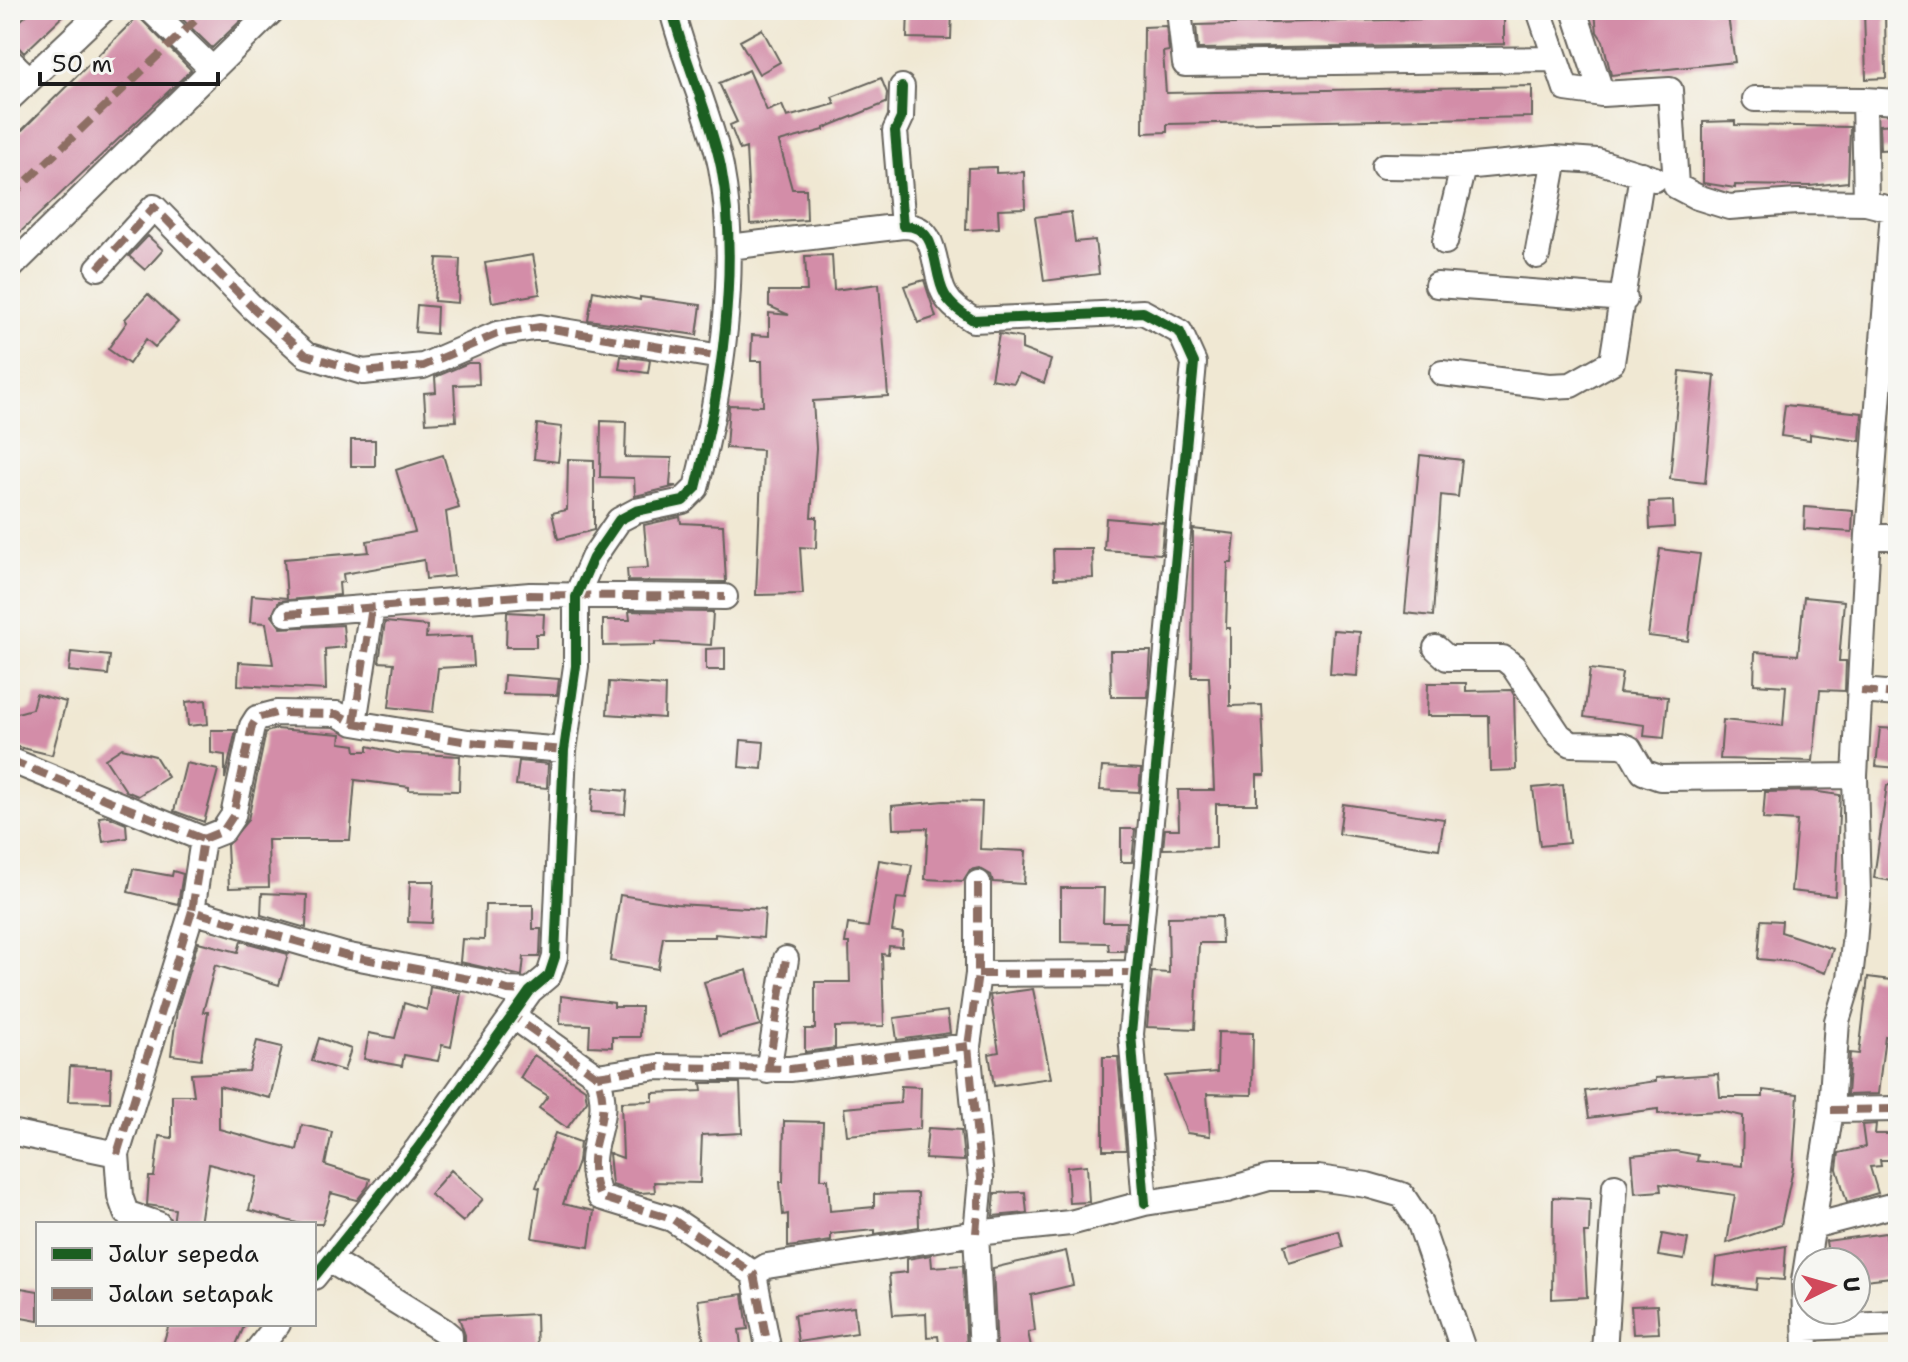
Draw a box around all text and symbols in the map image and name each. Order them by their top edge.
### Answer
scale bar [40,36,218,86]
text: 50 m [52,48,112,80]
legend [36,1222,316,1326]
text: Jalur sepeda [108,1238,259,1270]
north arrow [1792,1246,1872,1326]
text: U [1836,1276,1867,1293]
text: Jalan setapak [108,1278,274,1310]

